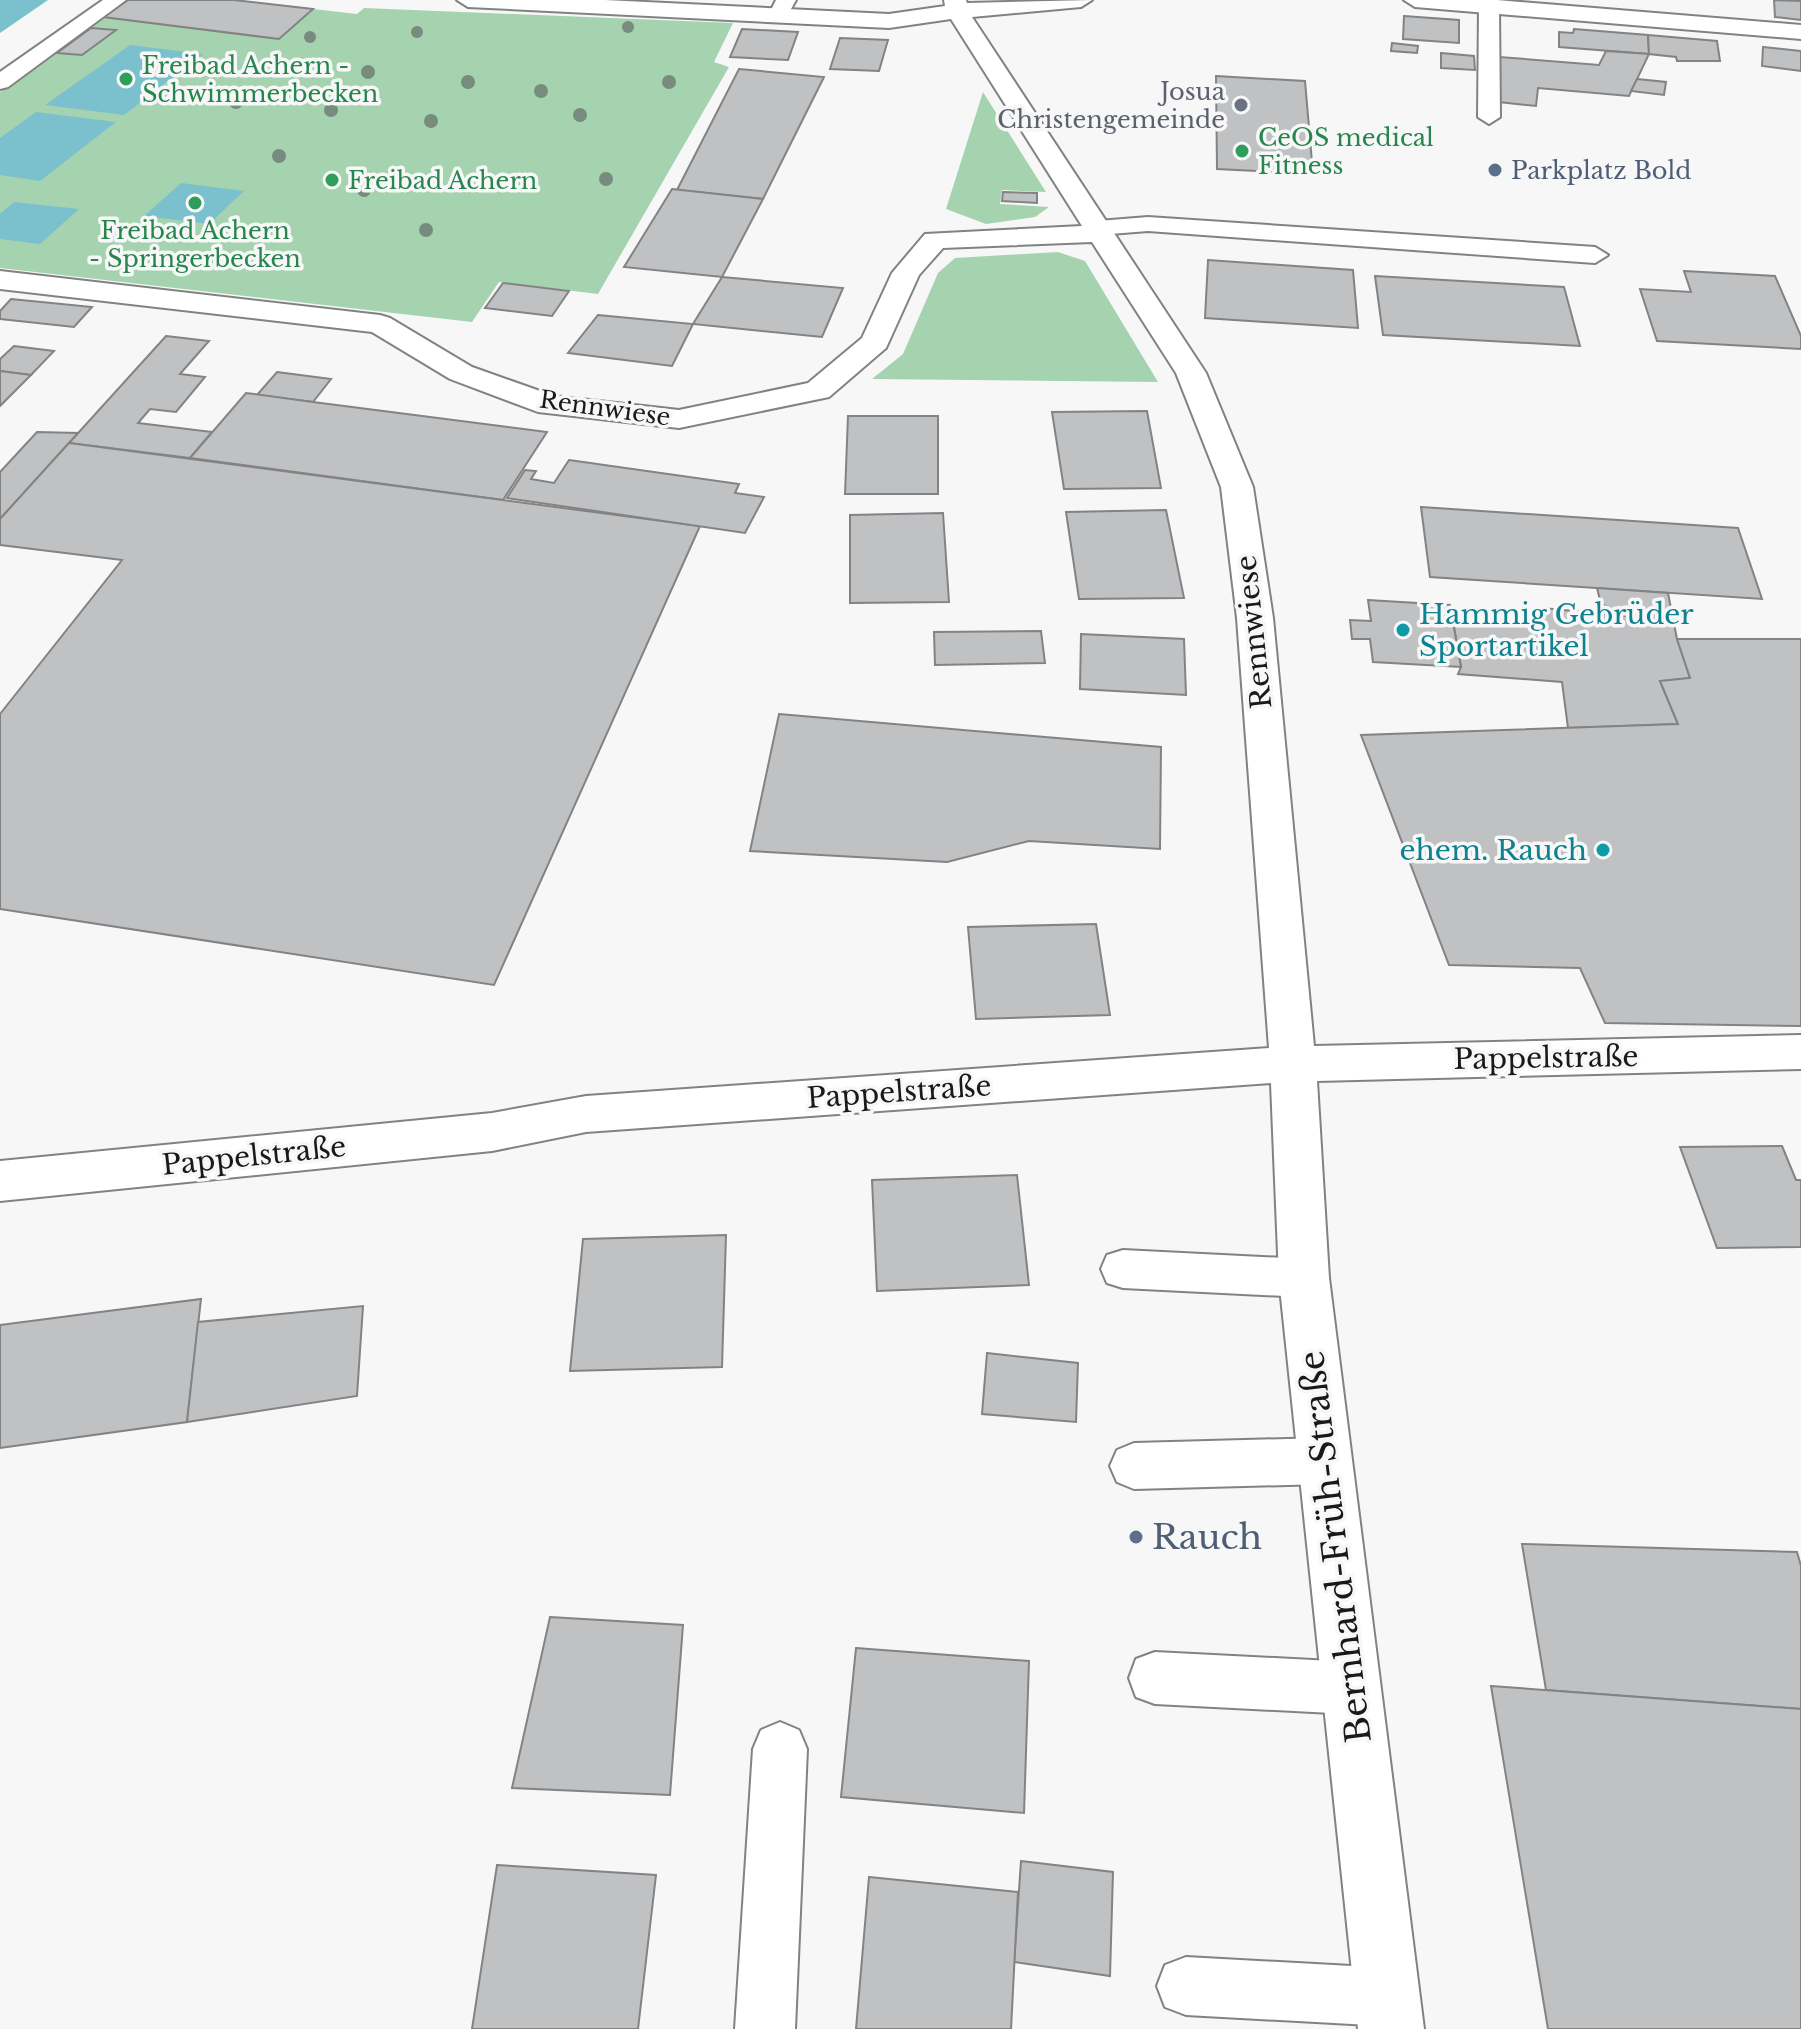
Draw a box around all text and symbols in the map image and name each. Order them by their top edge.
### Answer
place label: Freibad Achern - Schwimmerbecken [142,51,378,108]
marker: Freibad Achern - Schwimmerbecken [117,70,135,88]
place label: Josua Christengemeinde [997,77,1226,134]
marker: Josua Christengemeinde [1232,96,1250,114]
place label: CeOS medical Fitness [1258,123,1434,180]
marker: CeOS medical Fitness [1233,142,1251,160]
place label: Parkplatz Bold [1511,156,1692,185]
marker: Parkplatz Bold [1486,161,1504,179]
place label: Freibad Achern [348,166,537,195]
marker: Freibad Achern [323,171,341,189]
marker: Freibad Achern - Springerbecken [186,194,204,212]
place label: Freibad Achern - Springerbecken [89,216,301,273]
street label: Rennwiese [538,384,672,432]
street label: Rennwiese [1229,554,1279,710]
place label: Hammig Gebrüder Sportartikel [1419,597,1694,664]
marker: Hammig Gebrüder Sportartikel [1394,621,1412,639]
place label: ehem. Rauch [1400,833,1587,868]
marker: ehem. Rauch [1594,841,1612,859]
street label: Pappelstraße [1453,1039,1639,1077]
street label: Pappelstraße [806,1068,992,1116]
street label: Pappelstraße [160,1129,348,1183]
street label: Bernhard-Früh-Straße [1290,1349,1380,1745]
place label: Rauch [1152,1516,1262,1558]
marker: Rauch [1127,1528,1145,1546]

